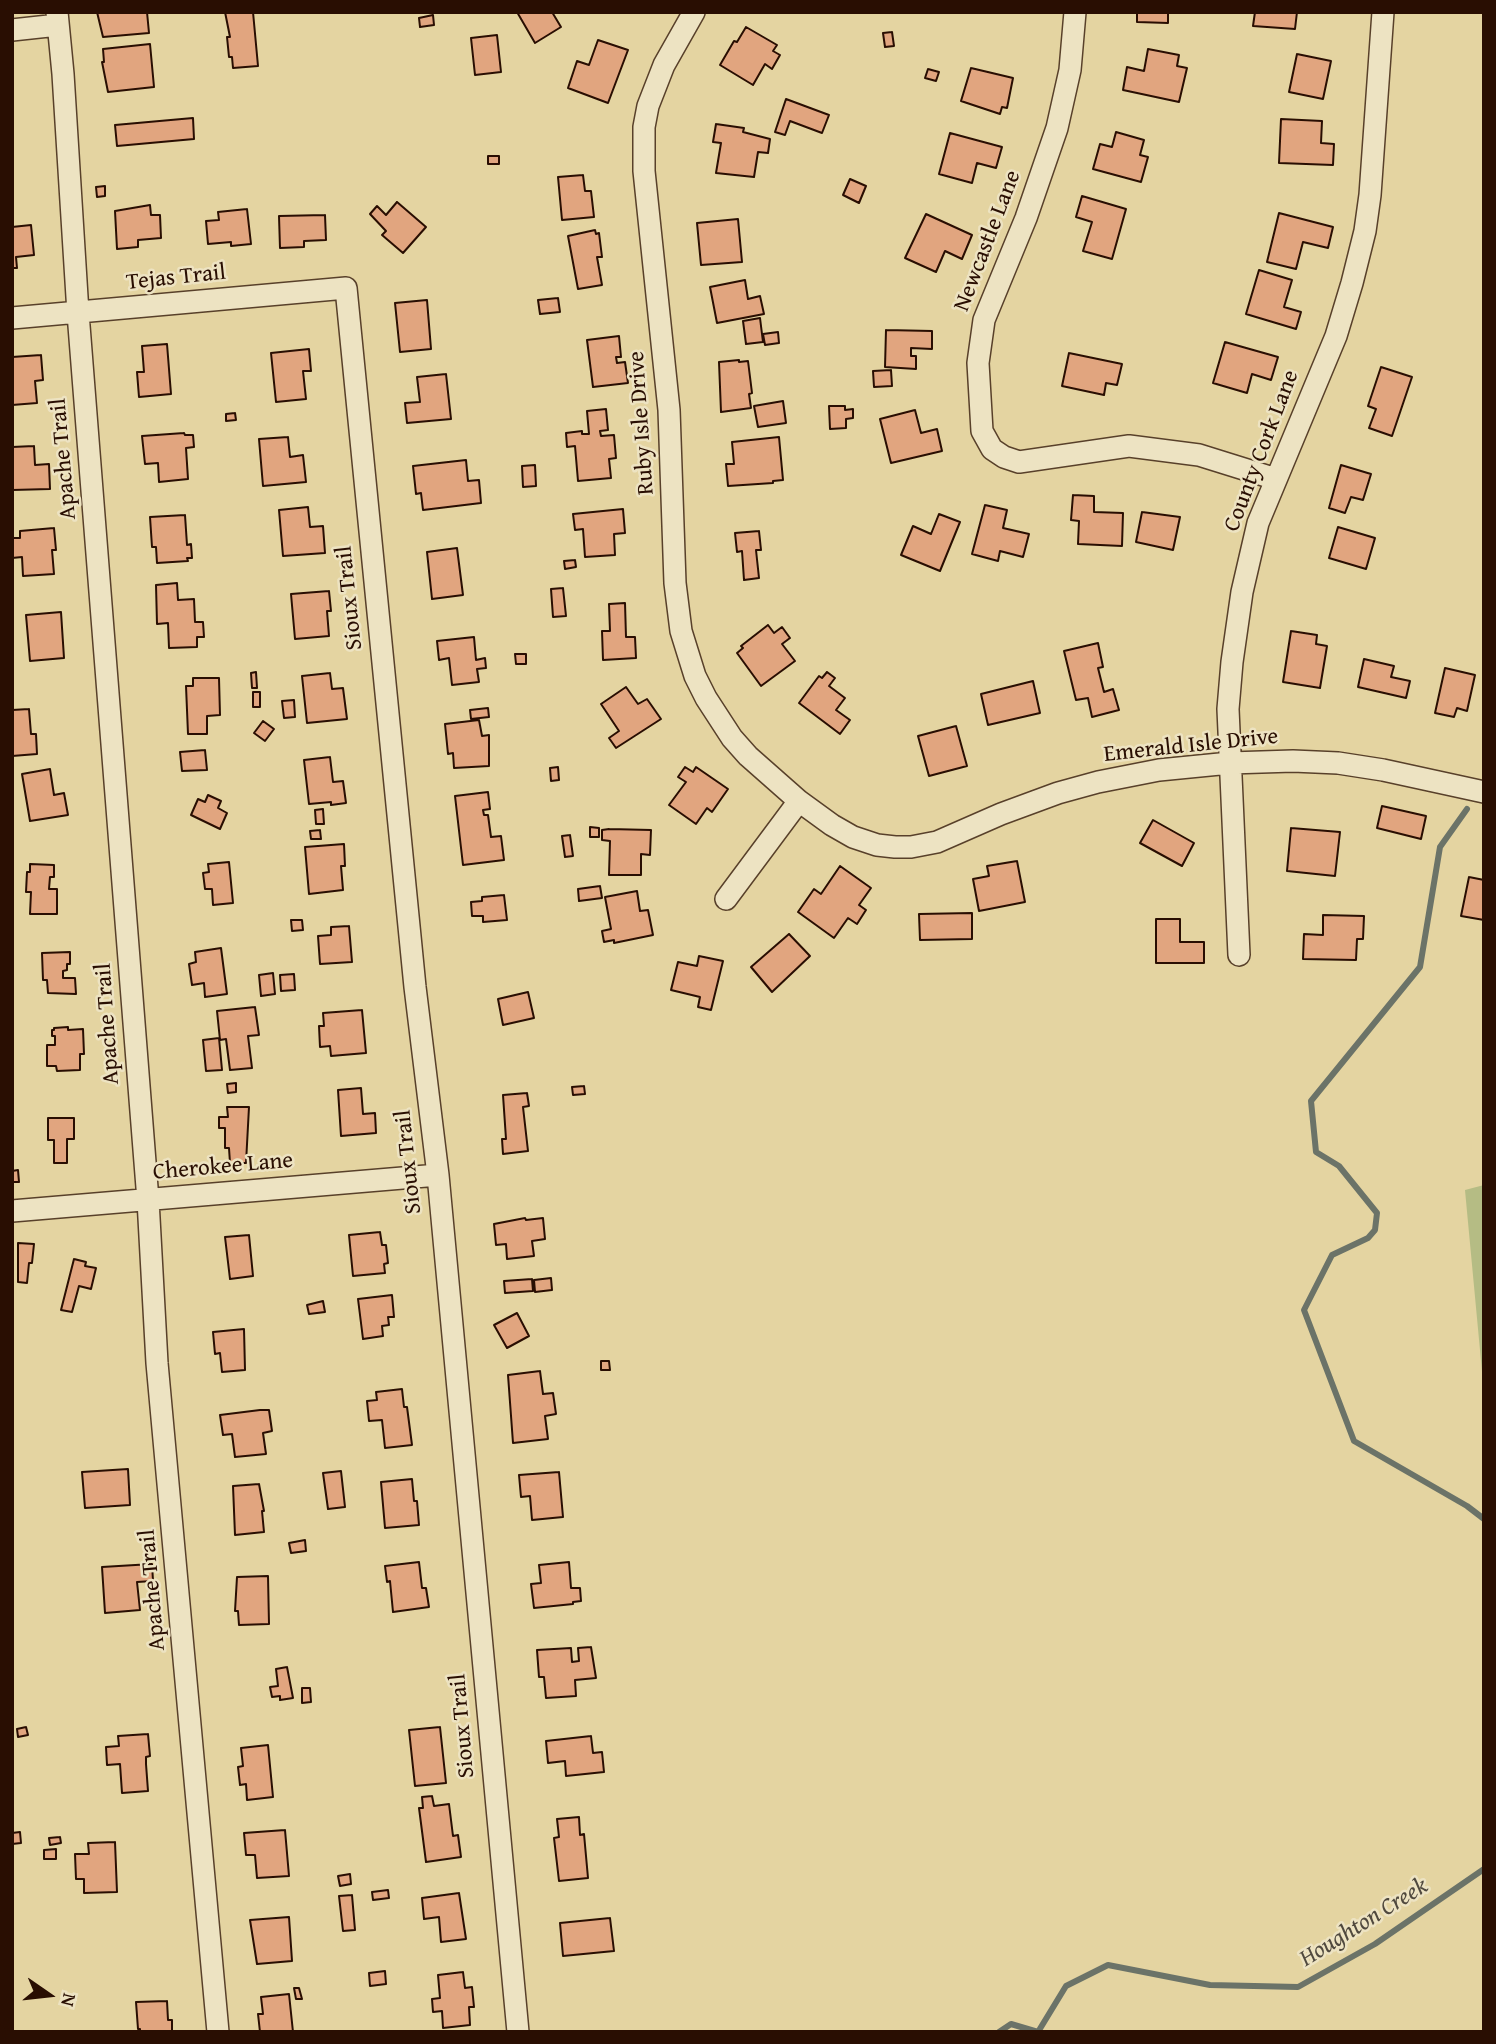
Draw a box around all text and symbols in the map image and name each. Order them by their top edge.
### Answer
street label: Newcastle Lane [948,167,1028,315]
street label: Tejas Trail [125,259,227,297]
street label: Ruby Isle Drive [623,350,661,496]
street label: County Cork Lane [1219,366,1305,536]
street label: Apache Trail [45,397,83,521]
street label: Sioux Trail [331,545,369,651]
street label: Emerald Isle Drive [1102,723,1280,769]
street label: Apache Trail [90,962,126,1086]
street label: Sioux Trail [390,1109,428,1215]
street label: Cherokee Lane [152,1147,294,1187]
street label: Apache Trail [134,1528,172,1652]
street label: Sioux Trail [445,1673,481,1779]
water label: Houghton Creek [1295,1872,1433,1974]
north arrow [14,1960,84,2030]
text: N [54,1991,84,2010]

